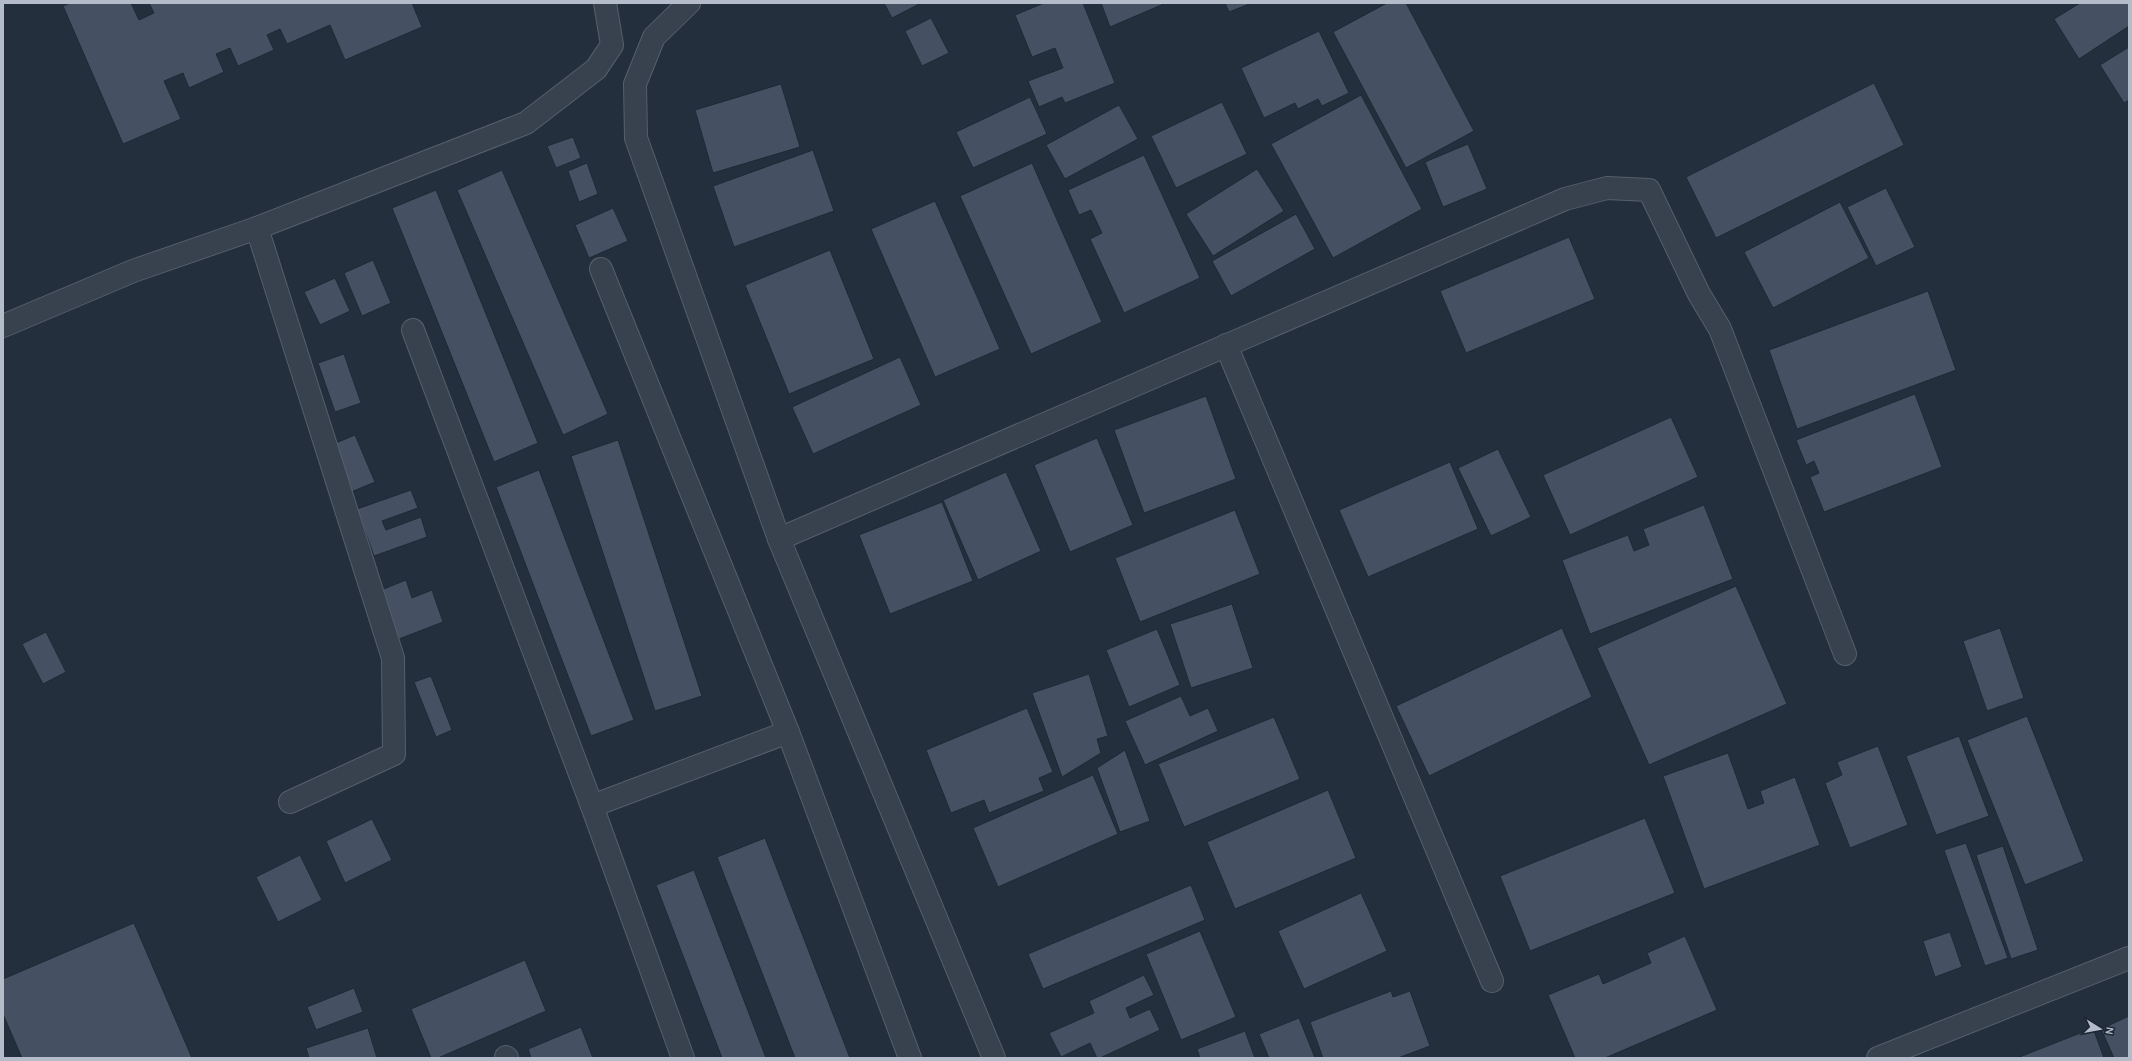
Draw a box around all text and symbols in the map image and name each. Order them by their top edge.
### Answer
north arrow [2080,1009,2120,1049]
text: N [2102,1026,2116,1036]

